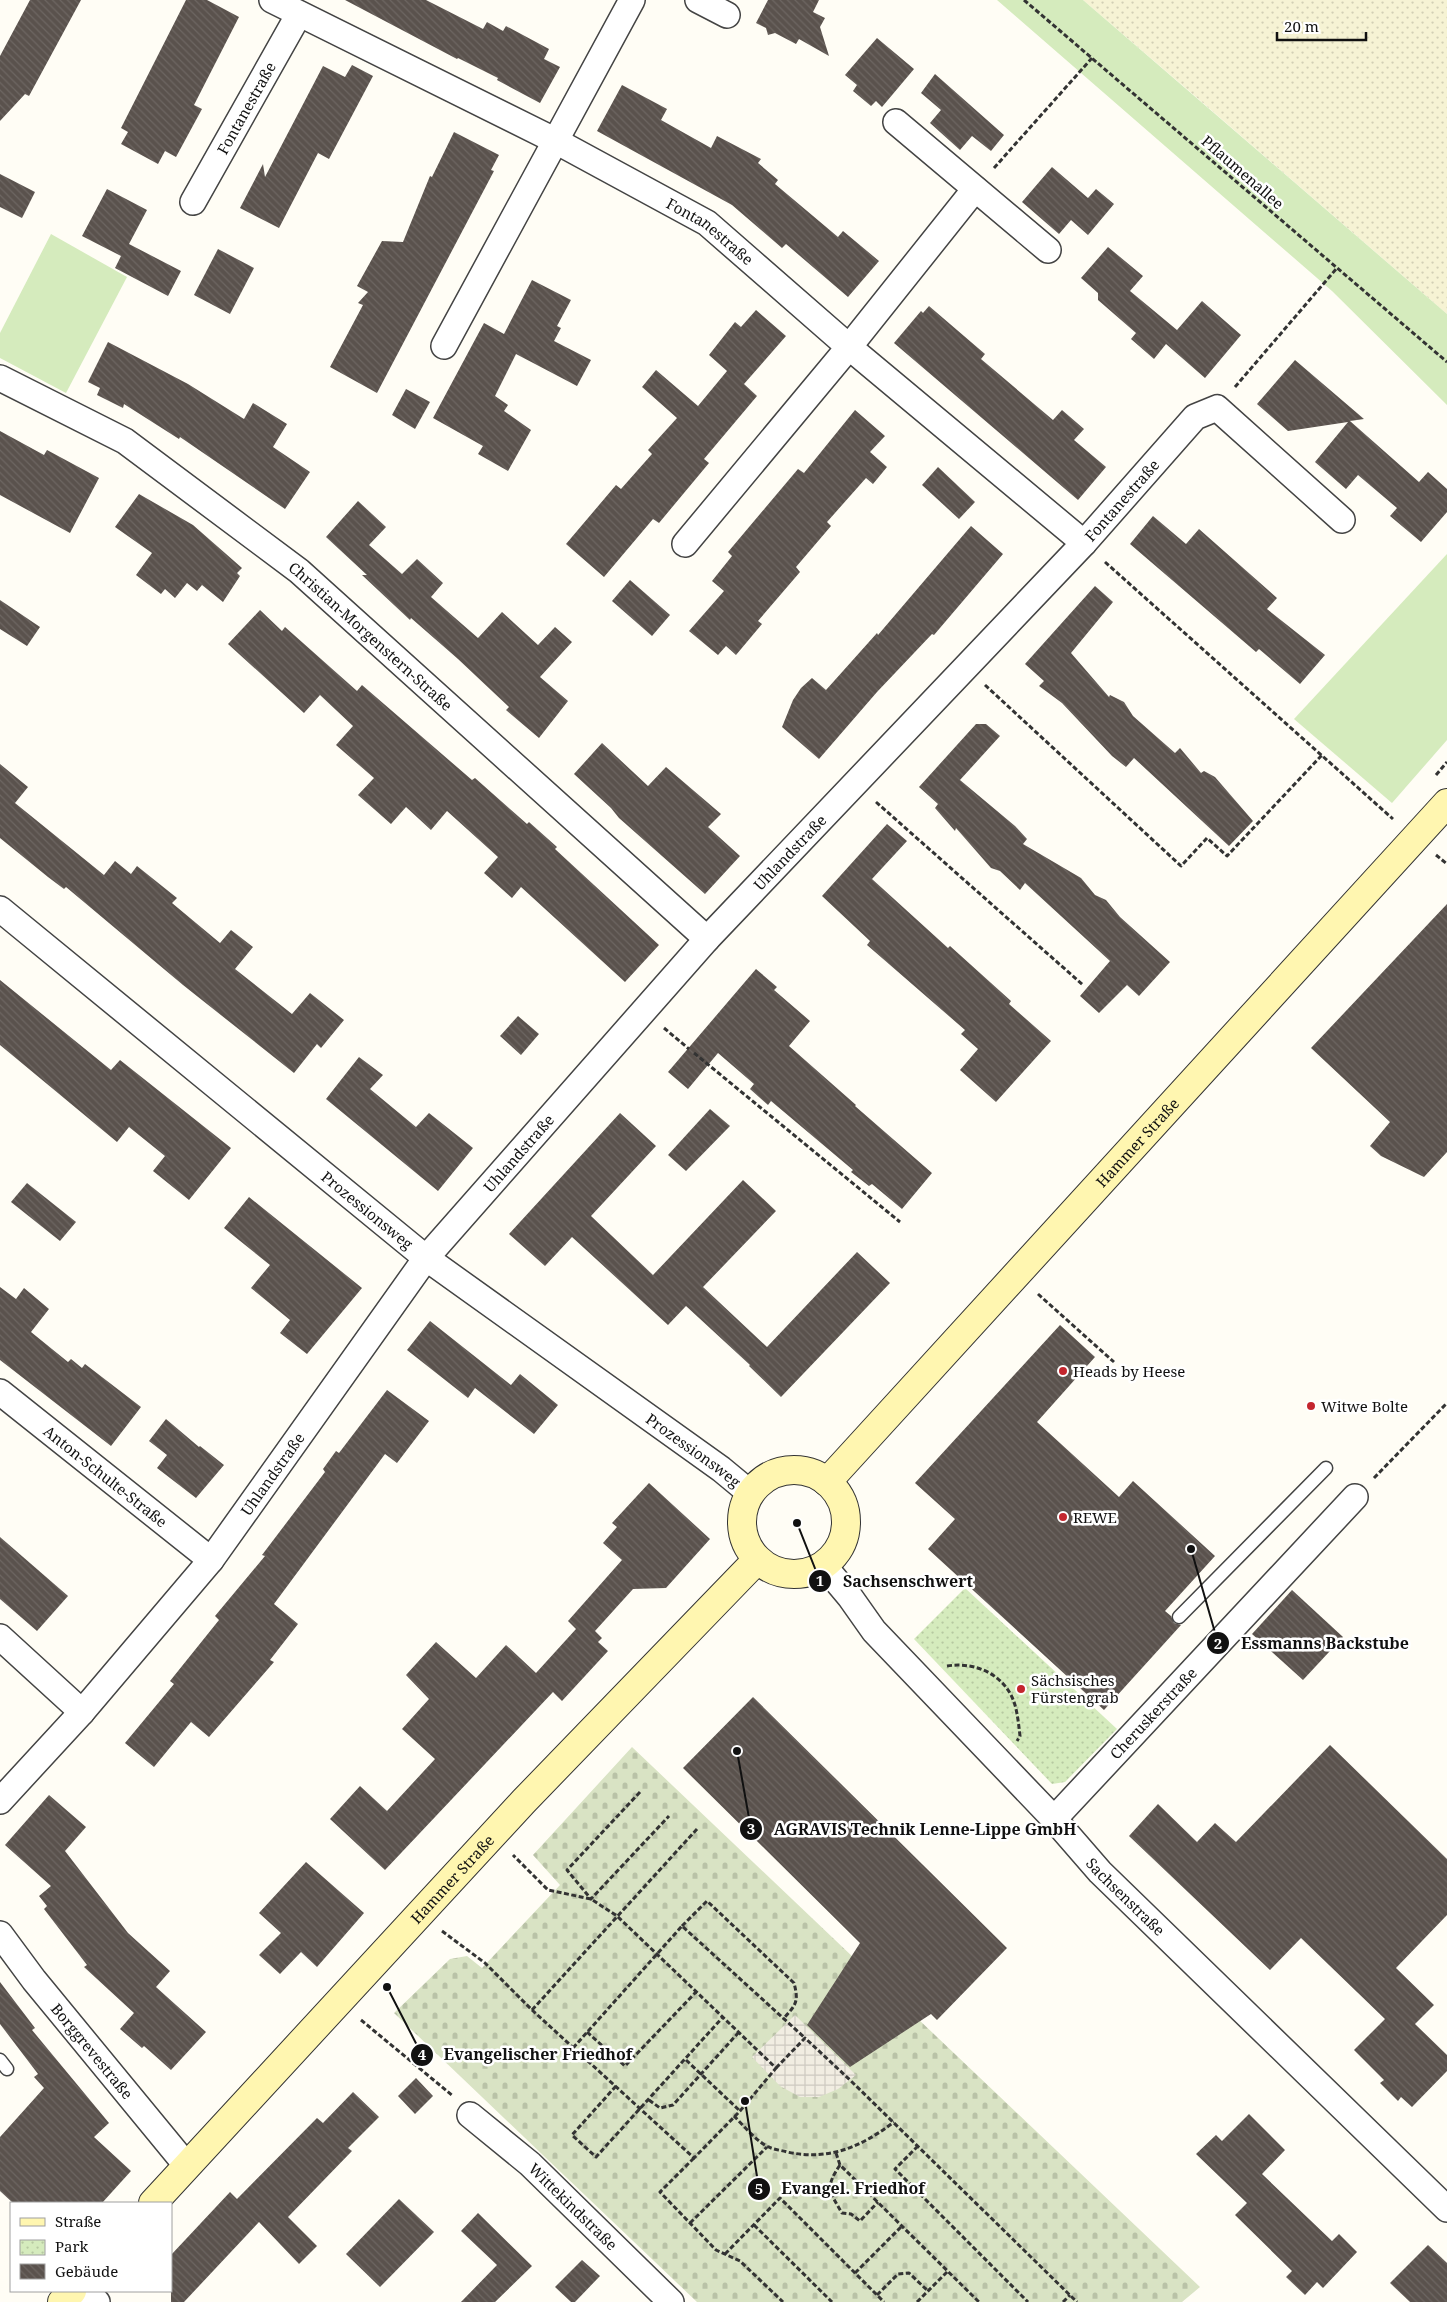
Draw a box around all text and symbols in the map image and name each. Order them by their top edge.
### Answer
scale bar [1277,10,1366,42]
text: 20 m [1284,16,1319,36]
street label: Fontanestraße [212,58,280,158]
street label: Pflaumenallee [1198,131,1288,213]
street label: Fontanestraße [663,193,758,269]
street label: Fontanestraße [1080,455,1163,545]
street label: Christian-Morgenstern-Straße [285,557,457,715]
street label: Uhlandstraße [749,810,830,894]
street label: Hammer Straße [1091,1093,1183,1191]
street label: Uhlandstraße [479,1110,558,1196]
street label: Prozessionsweg [317,1166,417,1254]
place label: Heads by Heese [1073,1361,1185,1381]
marker: Heads by Heese [1057,1365,1069,1377]
place label: Witwe Bolte [1321,1396,1408,1416]
marker: Witwe Bolte [1305,1400,1317,1412]
street label: Prozessionsweg [642,1409,745,1491]
street label: Anton-Schulte-Straße [40,1421,171,1531]
street label: Uhlandstraße [236,1429,309,1519]
place label: REWE [1073,1507,1117,1527]
marker: REWE [1057,1511,1069,1523]
callout: Sachsenschwert [808,1566,983,1597]
text: 1 [816,1570,824,1590]
text: Sachsenschwert [843,1570,974,1592]
callout: Essmanns Backstube [1206,1628,1419,1659]
text: Essmanns Backstube [1241,1632,1409,1654]
text: 2 [1214,1633,1222,1653]
street label: Cheruskerstraße [1105,1663,1201,1763]
place label: Sächsisches Fürstengrab [1031,1670,1119,1707]
marker: Sächsisches Fürstengrab [1015,1683,1027,1695]
callout: AGRAVIS Technik Lenne-Lippe GmbH [738,1814,1086,1845]
text: 3 [747,1818,755,1838]
text: AGRAVIS Technik Lenne-Lippe GmbH [774,1818,1076,1840]
street label: Hammer Straße [406,1830,498,1928]
street label: Sachsenstraße [1082,1853,1169,1940]
street label: Borggrevestraße [47,1999,138,2103]
callout: Evangelischer Friedhof [409,2039,643,2070]
text: Evangelischer Friedhof [444,2043,634,2065]
text: 4 [418,2044,427,2064]
street label: Wittekindstraße [525,2158,622,2254]
callout: Evangel. Friedhof [747,2173,935,2204]
text: Evangel. Friedhof [781,2177,926,2199]
text: 5 [755,2178,763,2198]
legend [10,2202,172,2292]
text: Straße [55,2211,101,2231]
text: Park [55,2236,89,2256]
text: Gebäude [55,2261,118,2281]

